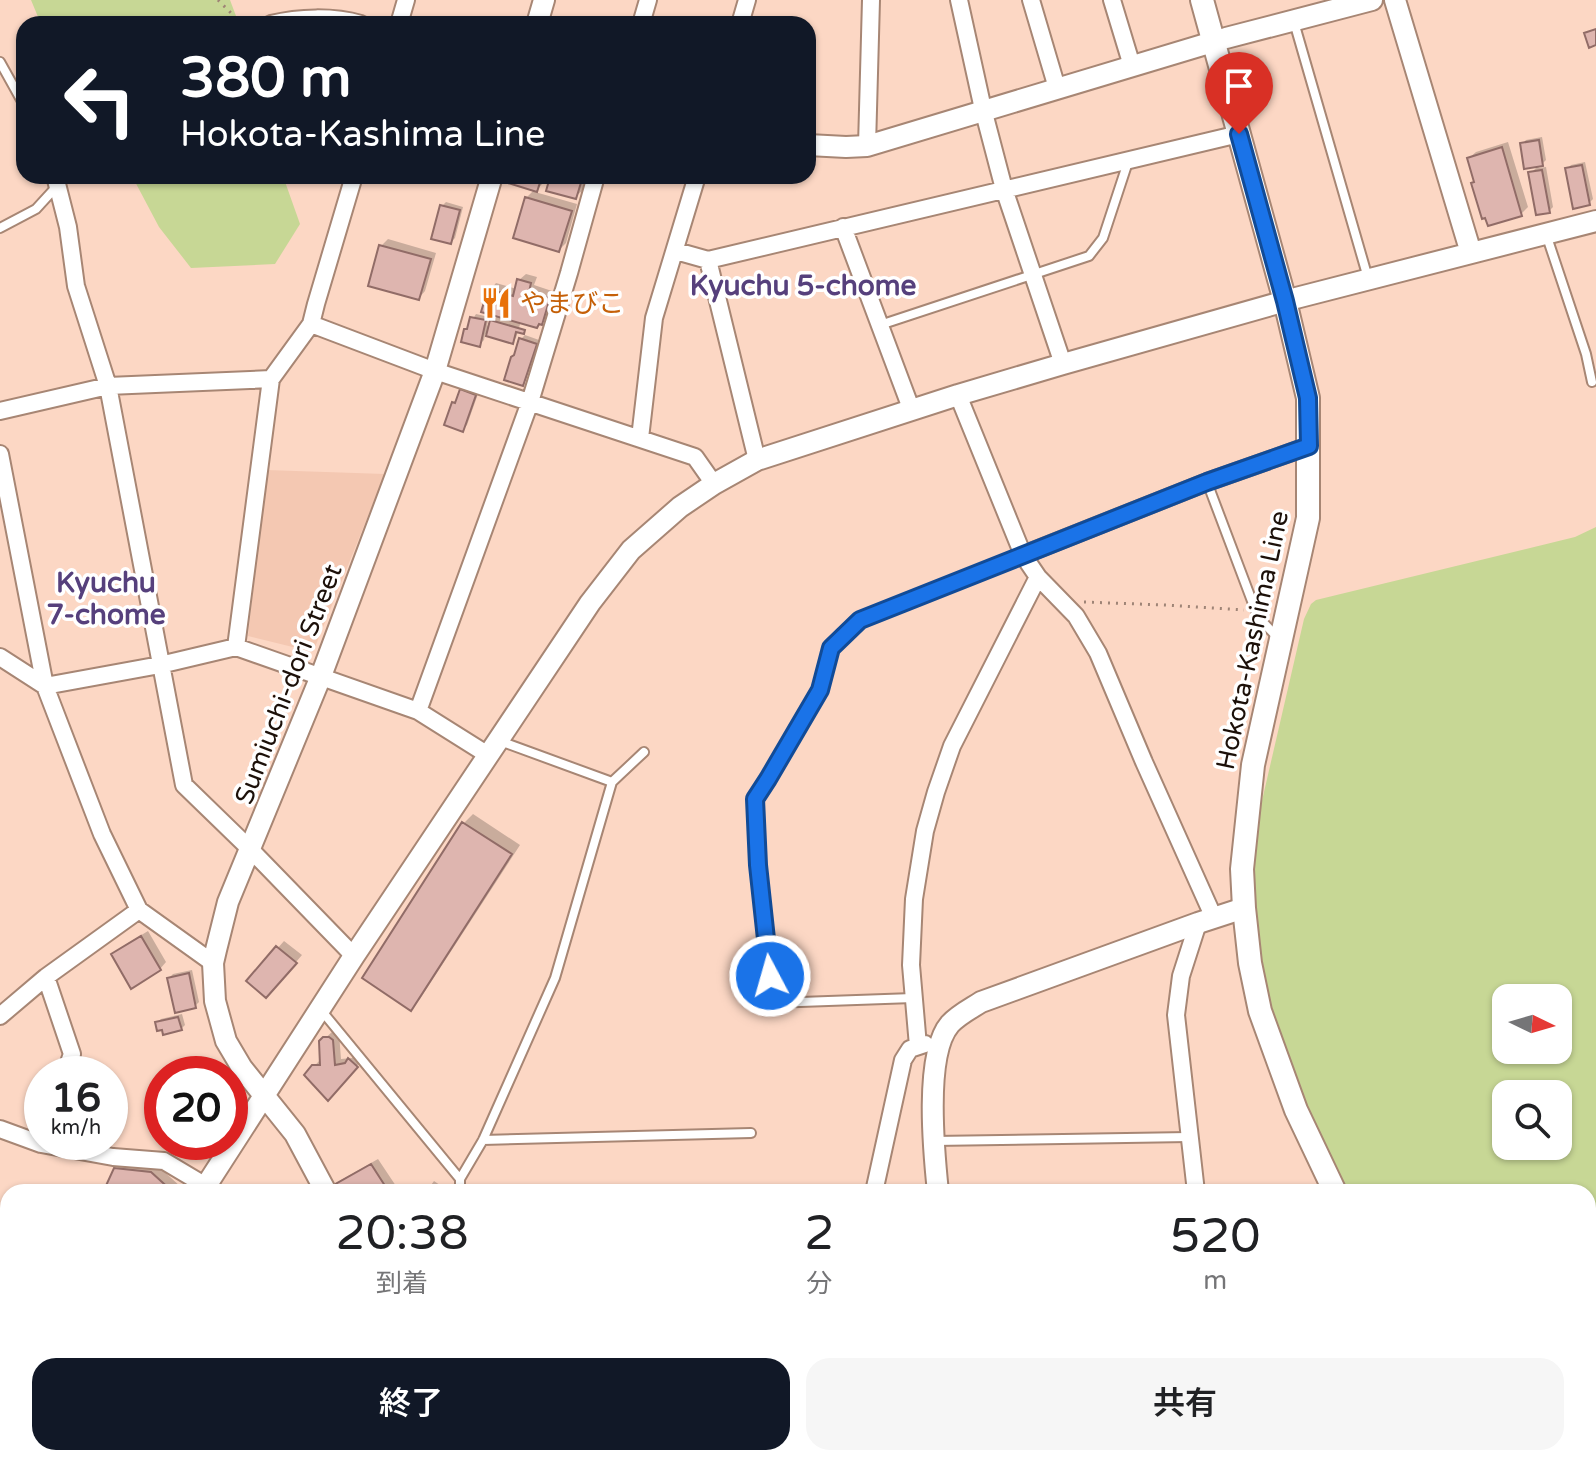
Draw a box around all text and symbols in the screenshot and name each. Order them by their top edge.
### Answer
text: 380 m [180,45,351,112]
icon: left [48,48,152,152]
pin [1205,52,1273,134]
icon: arrive [1217,64,1261,108]
text: Hokota-Kashima Line [180,113,545,156]
district label: Kyuchu 5-chome [690,269,916,303]
restaurant icon: やまびこ [479,286,513,320]
place label: やまびこ [520,288,624,319]
street label: Hokota-Kashima Line [1210,508,1295,772]
street label: Sumiuchi-dori Street [228,560,349,808]
district label: Kyuchu 7-chome [46,566,166,632]
position arrow [728,934,812,1018]
north arrow [1492,984,1572,1064]
map controls [1492,984,1572,1160]
speed limit sign: 20 [144,1056,248,1160]
text: 16 [51,1074,101,1122]
button: search [1492,1080,1572,1160]
text: km/h [51,1116,101,1140]
text: 20:38 [336,1205,469,1263]
text: 2 [804,1205,834,1263]
text: 520 [1170,1208,1260,1266]
text: m [1203,1265,1227,1296]
text: 到着 [376,1268,428,1299]
text: 分 [806,1268,832,1299]
button: 終了 [32,1358,790,1450]
button: 共有 [806,1358,1564,1450]

